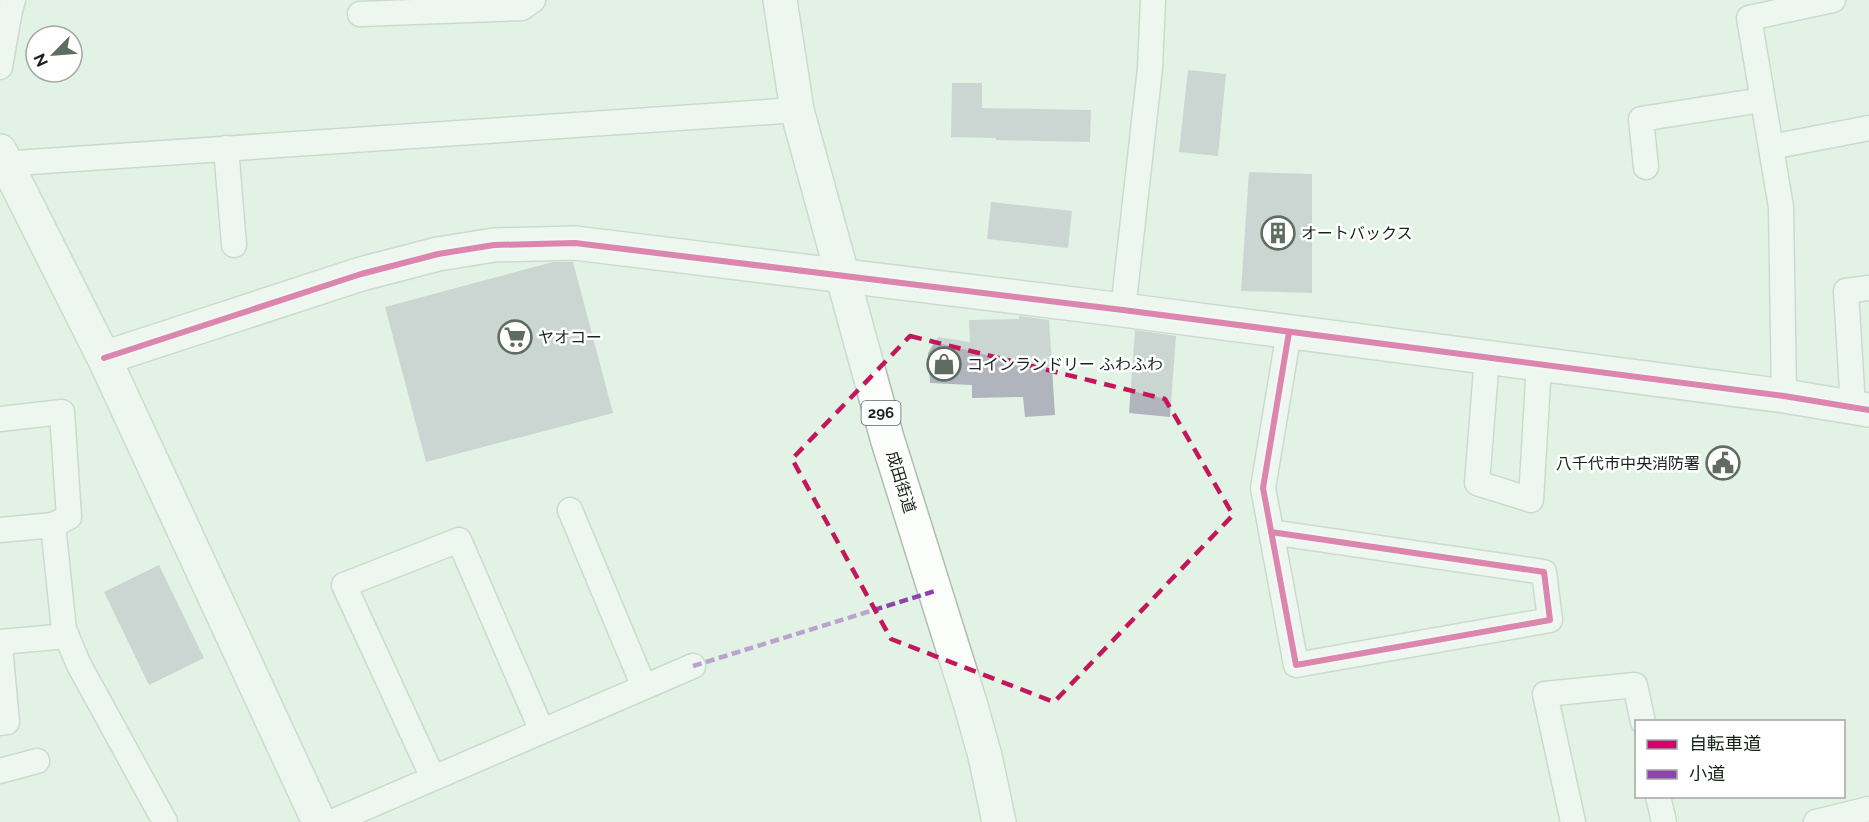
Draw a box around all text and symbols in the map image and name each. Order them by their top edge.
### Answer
north arrow [24,24,84,84]
text: N [30,51,52,70]
building icon: オートバックス [1260,215,1296,251]
place label: オートバックス [1301,224,1413,243]
supermarket icon: ヤオコー [497,319,533,355]
place label: ヤオコー [538,328,602,347]
shop icon: コインランドリー ふわふわ [926,346,962,382]
place label: コインランドリー ふわふわ [967,355,1163,374]
road number: 296 [862,401,900,425]
public building icon: 八千代市中央消防署 [1705,445,1741,481]
street label: 成田街道 [883,449,919,515]
place label: 八千代市中央消防署 [1556,454,1700,473]
legend [1635,720,1845,798]
text: 自転車道 [1689,733,1761,754]
text: 小道 [1689,763,1725,784]

